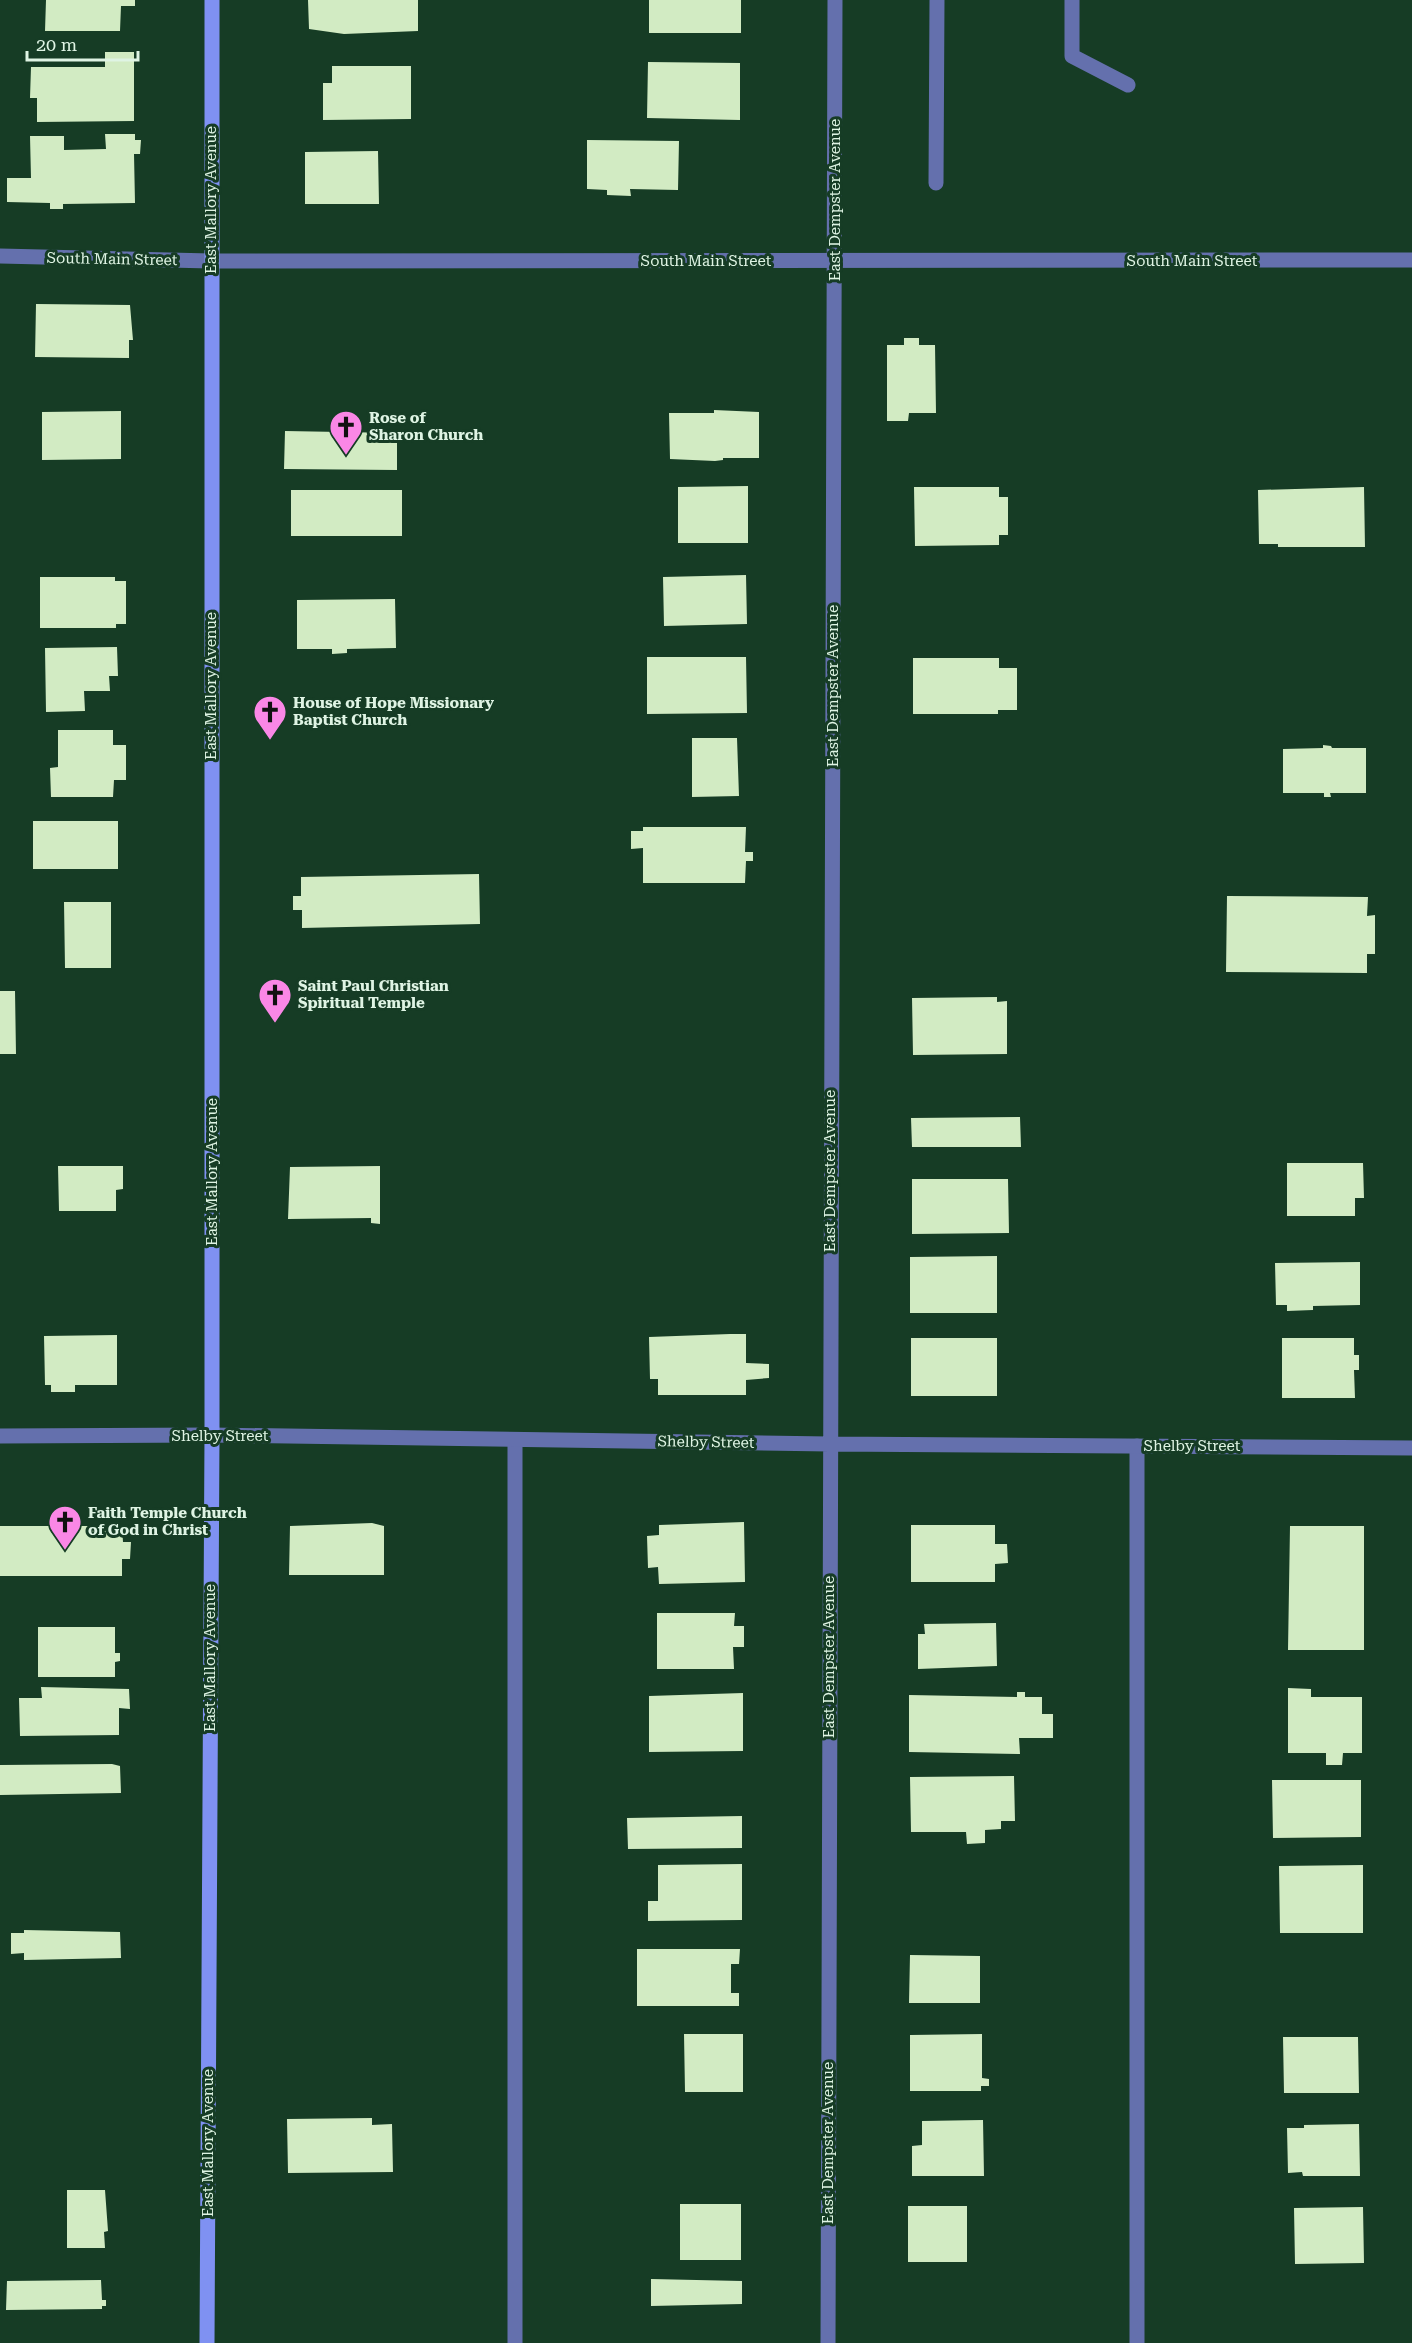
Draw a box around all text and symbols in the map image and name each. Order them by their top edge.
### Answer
scale bar [27,24,138,62]
text: 20 m [36,34,77,55]
street label: East Dempster Avenue [826,119,844,281]
street label: East Mallory Avenue [202,126,220,274]
street label: South Main Street [46,249,178,269]
street label: South Main Street [641,252,772,270]
street label: South Main Street [1127,252,1258,270]
church icon: Rose of Sharon Church [328,409,364,456]
place label: Rose of Sharon Church [369,409,483,444]
street label: East Dempster Avenue [824,605,842,767]
street label: East Mallory Avenue [202,612,220,760]
church icon: House of Hope Missionary Baptist Church [252,694,288,741]
place label: House of Hope Missionary Baptist Church [293,694,494,729]
church icon: Saint Paul Christian Spiritual Temple [257,977,293,1024]
place label: Saint Paul Christian Spiritual Temple [298,977,449,1012]
street label: East Dempster Avenue [821,1090,839,1252]
street label: East Mallory Avenue [203,1098,221,1246]
street label: Shelby Street [172,1427,269,1445]
street label: Shelby Street [657,1432,755,1452]
street label: Shelby Street [1144,1437,1241,1455]
church icon: Faith Temple Church of God in Christ [47,1504,83,1551]
place label: Faith Temple Church of God in Christ [88,1504,247,1539]
street label: East Dempster Avenue [820,1576,838,1738]
street label: East Mallory Avenue [201,1584,219,1732]
street label: East Dempster Avenue [819,2062,837,2224]
street label: East Mallory Avenue [199,2069,217,2217]

